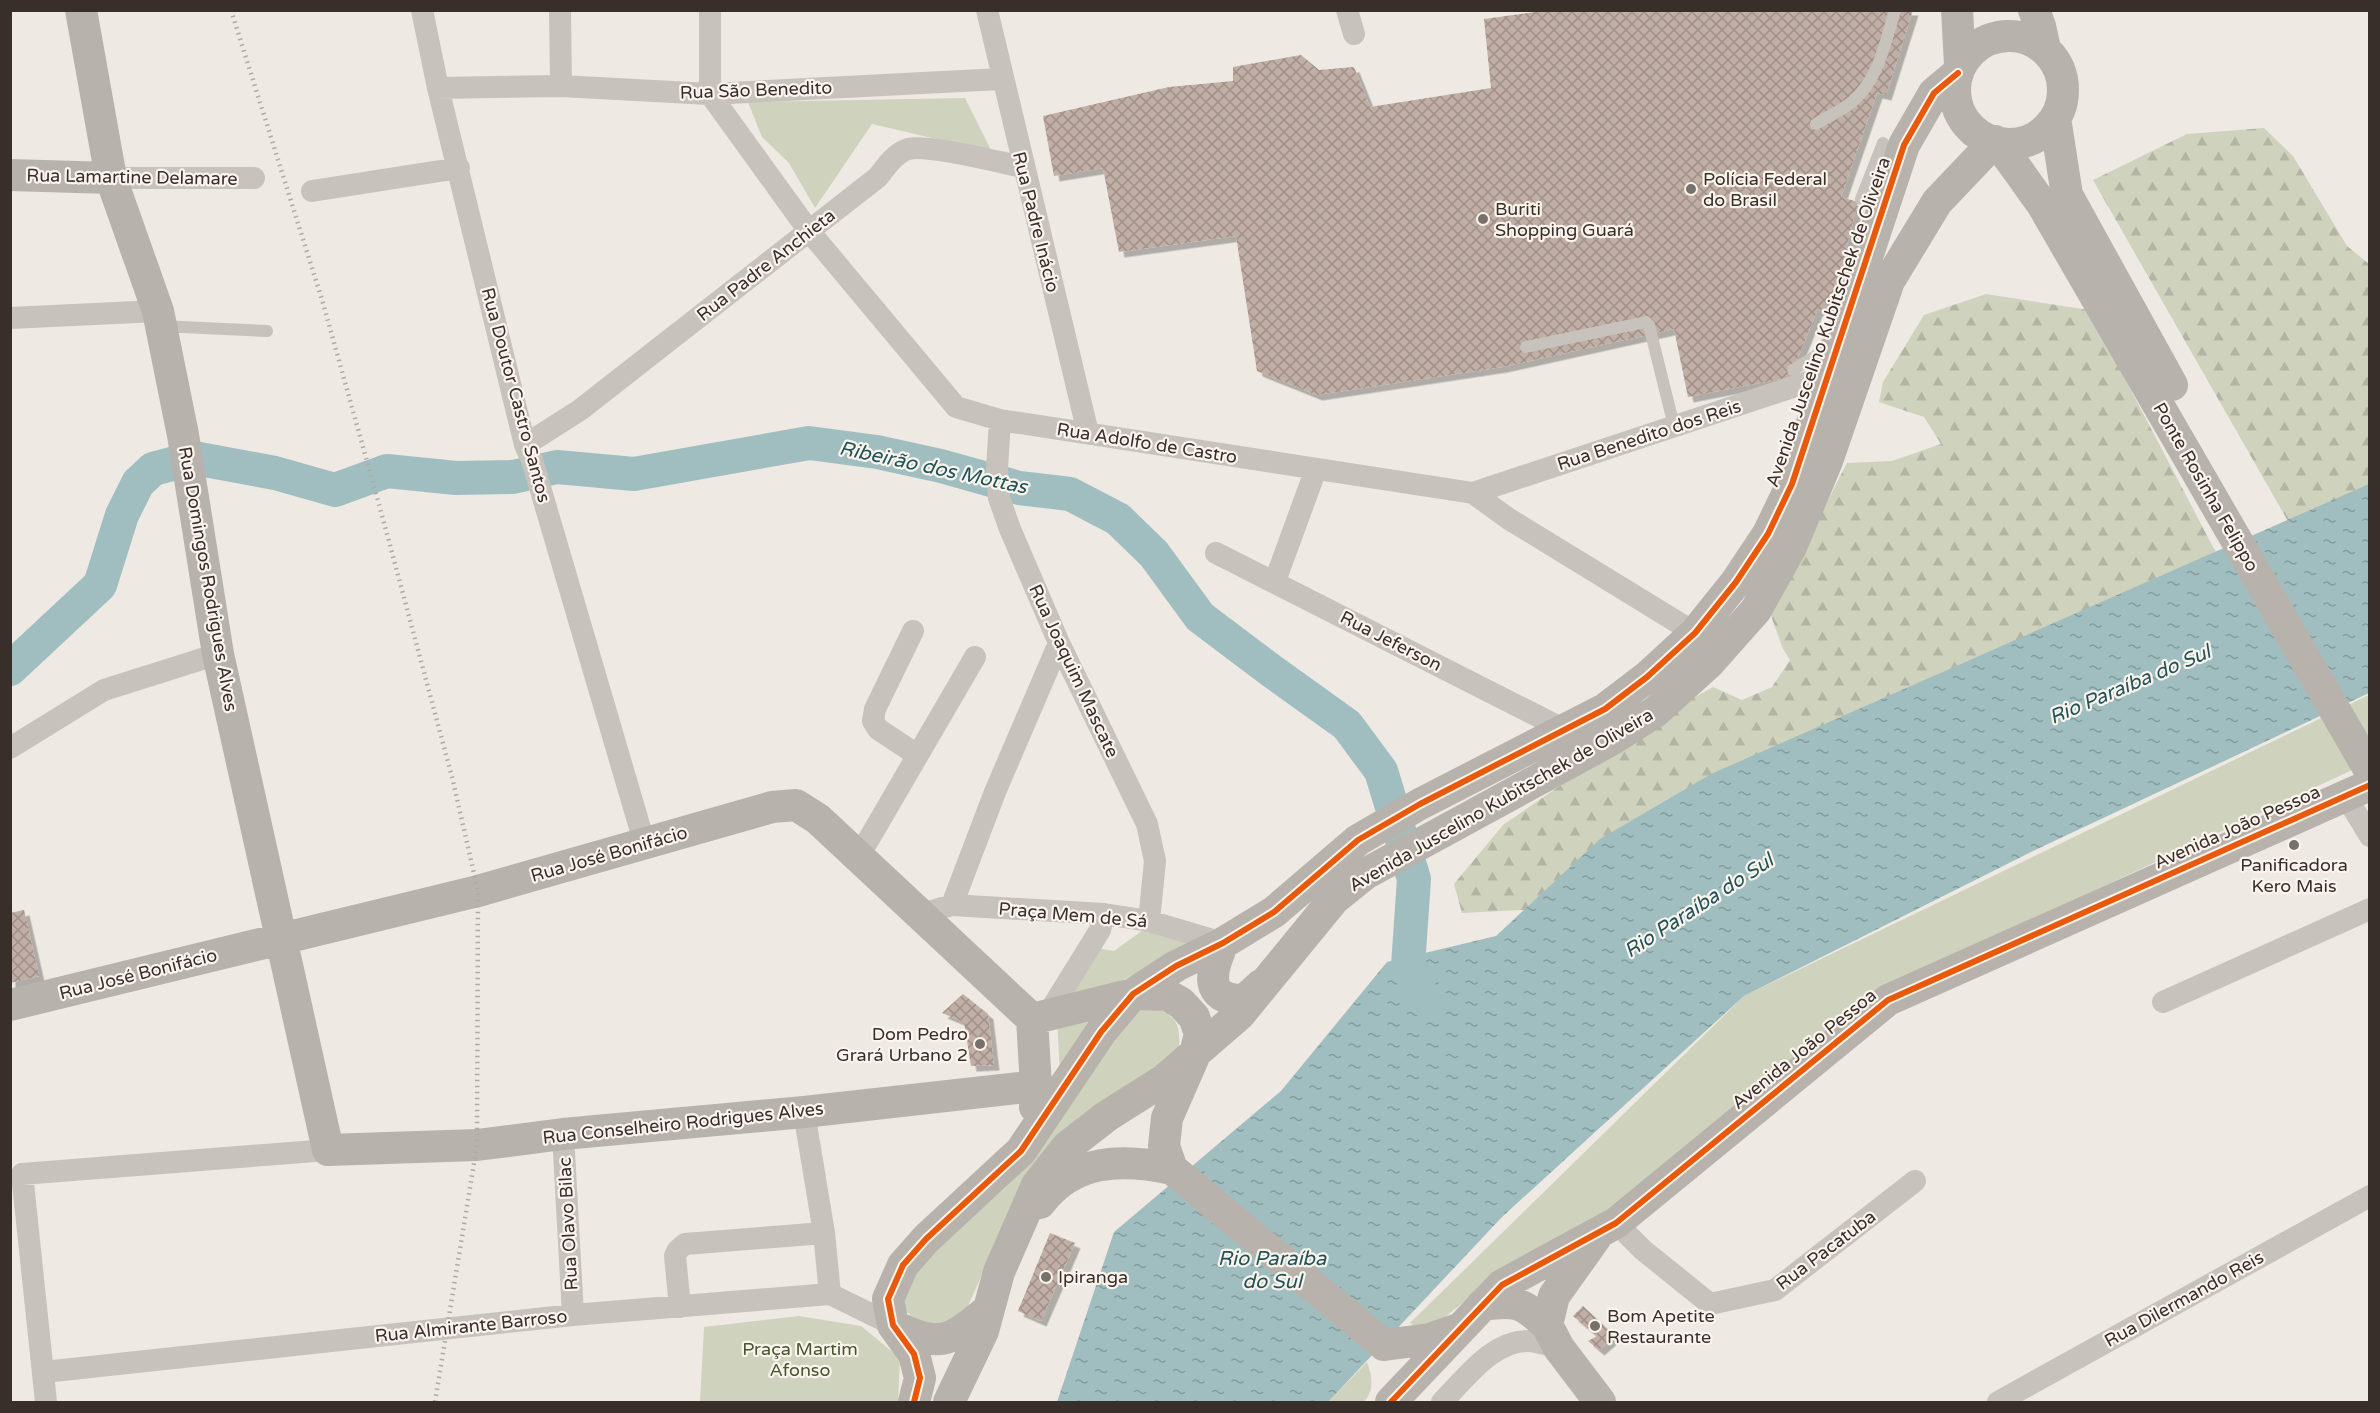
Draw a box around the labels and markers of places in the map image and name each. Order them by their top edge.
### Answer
place label: Polícia Federal do Brasil [1703,168,1827,211]
marker: Polícia Federal do Brasil [1684,182,1698,196]
place label: Buriti Shopping Guará [1495,198,1634,241]
marker: Buriti Shopping Guará [1476,212,1490,226]
marker: Panificadora Kero Mais [2287,838,2301,852]
place label: Panificadora Kero Mais [2240,854,2348,897]
place label: Dom Pedro Grará Urbano 2 [836,1023,968,1066]
marker: Dom Pedro Grará Urbano 2 [973,1037,987,1051]
place label: Ipiranga [1058,1266,1128,1288]
marker: Ipiranga [1039,1270,1053,1284]
place label: Bom Apetite Restaurante [1607,1305,1715,1348]
marker: Bom Apetite Restaurante [1588,1319,1602,1333]

